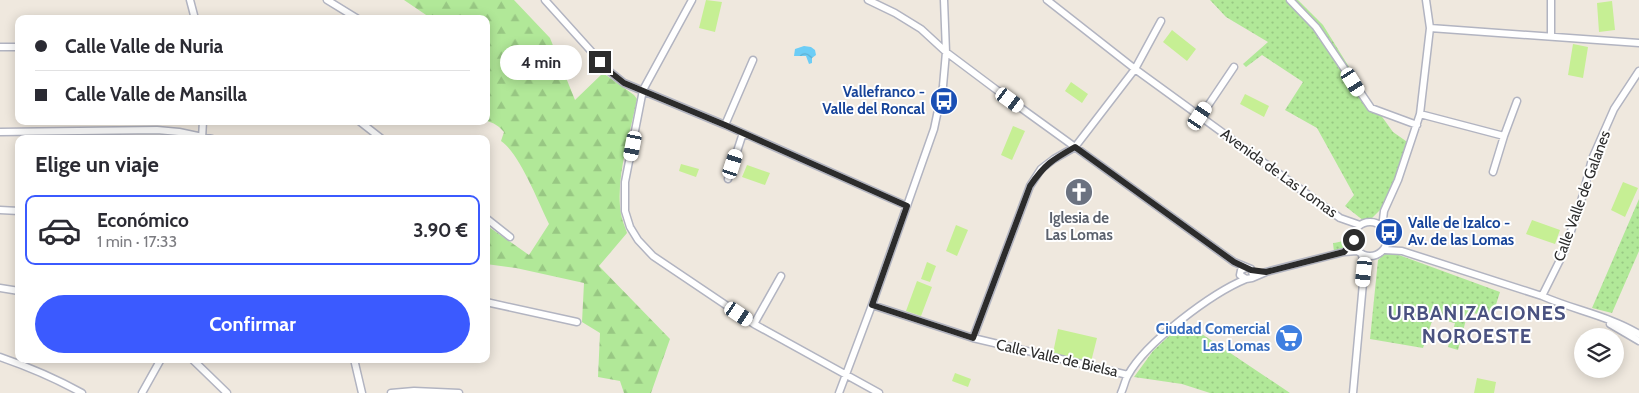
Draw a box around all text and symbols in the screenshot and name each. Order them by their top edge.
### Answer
text: Calle Valle de Nuria [65,35,223,58]
callout: 4 min [500,44,582,80]
route end [589,51,611,73]
text: 4 min [521,53,561,72]
car [1338,65,1367,99]
text: Calle Valle de Mansilla [65,83,247,106]
place label: Vallefranco - Valle del Roncal [822,83,925,118]
car [993,85,1026,115]
bus stop icon: Vallefranco - Valle del Roncal [929,86,959,116]
car [1185,99,1214,133]
street label: Avenida de Las Lomas [1217,125,1341,221]
street label: Calle Valle de Galanes [1550,128,1614,264]
car [622,130,643,162]
car [721,147,744,181]
text: Elige un viaje [35,151,159,178]
church icon: Iglesia de Las Lomas [1064,177,1094,207]
icon: car [37,208,82,253]
text: Económico [97,209,189,232]
place label: Iglesia de Las Lomas [1045,209,1113,244]
place label: Valle de Izalco - Av. de las Lomas [1408,214,1514,249]
bus stop icon: Valle de Izalco - Av. de las Lomas [1374,217,1404,247]
text: 3.90 € [413,219,468,242]
route start [1343,229,1365,251]
text: 1 min · 17:33 [97,232,177,251]
car [1354,256,1373,288]
button: Confirmar [35,295,470,353]
car [722,299,755,329]
district label: URBANIZACIONES NOROESTE [1387,301,1567,348]
place label: Ciudad Comercial Las Lomas [1156,320,1270,355]
supermarket icon: Ciudad Comercial Las Lomas [1274,323,1304,353]
map controls [1574,328,1624,378]
button: layers [1574,328,1624,378]
street label: Calle Valle de Bielsa [994,335,1120,381]

